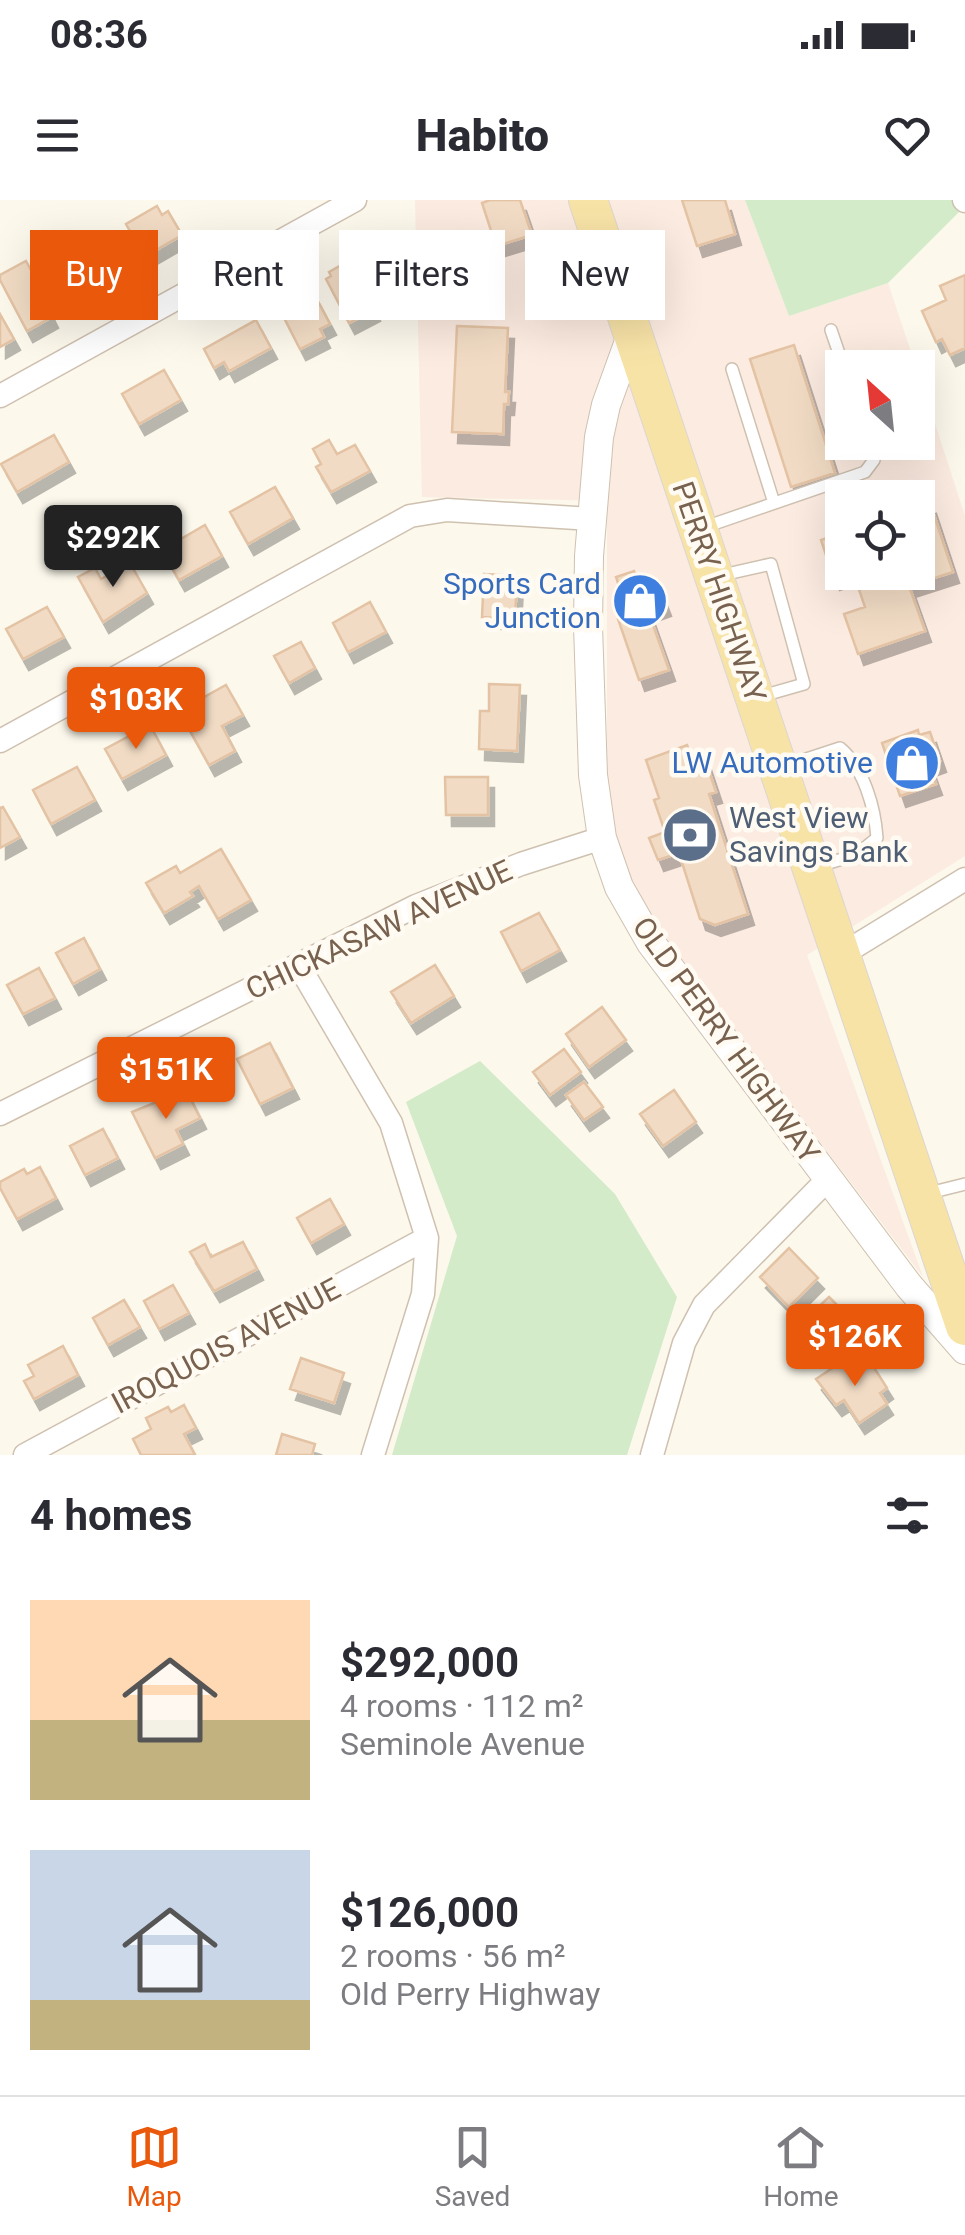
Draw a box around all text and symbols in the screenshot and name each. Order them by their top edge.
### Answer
text: 08:36 [50,13,148,57]
icon: menu [30,108,85,163]
icon: heart [880,108,935,163]
text: Habito [416,109,549,162]
chip: Buy [30,230,158,320]
chip: Rent [178,230,319,320]
chip: Filters [339,230,505,320]
chip: New [525,230,665,320]
north arrow [825,350,935,460]
map controls [825,350,935,590]
street label: PERRY HIGHWAY [665,477,774,707]
button: locate [825,480,935,590]
pin: $292K [43,505,183,590]
text: $292K [66,518,160,556]
place label: Sports Card Junction [443,566,601,635]
shop icon: Sports Card Junction [610,571,670,631]
pin: $103K [66,667,206,752]
text: $103K [89,680,183,718]
shop icon: LW Automotive [882,733,942,793]
place label: LW Automotive [672,745,873,780]
place label: West View Savings Bank [729,800,909,869]
bank icon: West View Savings Bank [660,805,720,865]
street label: CHICKASAW AVENUE [240,852,518,1007]
street label: OLD PERRY HIGHWAY [625,910,827,1169]
pin: $151K [96,1037,236,1122]
text: $151K [119,1050,213,1088]
street label: IROQUOIS AVENUE [106,1271,346,1421]
pin: $126K [785,1304,925,1389]
text: $126K [808,1317,902,1355]
icon: filters [880,1488,935,1543]
text: 4 homes [30,1491,192,1540]
text: $292,000 [340,1638,519,1687]
icon: home [110,1640,230,1760]
text: 4 rooms · 112 m² [340,1687,583,1725]
text: Seminole Avenue [340,1725,585,1763]
text: $126,000 [340,1888,519,1937]
icon: home [110,1890,230,2010]
text: 2 rooms · 56 m² [340,1937,565,1975]
text: Old Perry Highway [340,1975,600,2013]
tab: Map [126,2120,182,2213]
tab: Saved [435,2120,510,2213]
tab: Home [763,2120,839,2213]

